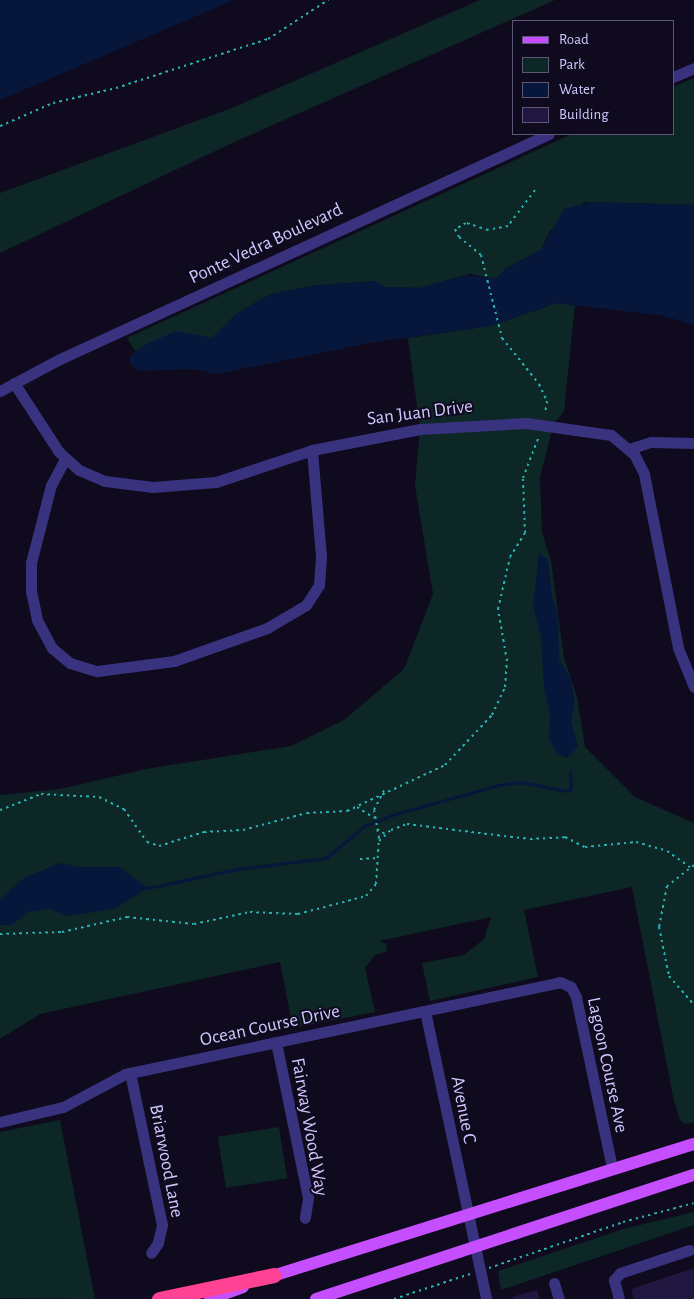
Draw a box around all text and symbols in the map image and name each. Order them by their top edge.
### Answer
legend [512,20,674,135]
text: Road [559,32,589,47]
text: Park [559,57,585,72]
text: Water [559,82,595,97]
text: Building [559,107,609,122]
street label: Ponte Vedra Boulevard [186,198,346,290]
street label: San Juan Drive [366,395,474,431]
street label: Lagoon Course Ave [582,995,632,1135]
street label: Ocean Course Drive [198,1000,342,1052]
street label: Fairway Wood Way [286,1056,332,1198]
street label: Avenue C [445,1074,481,1146]
street label: Briarwood Lane [144,1102,188,1220]

